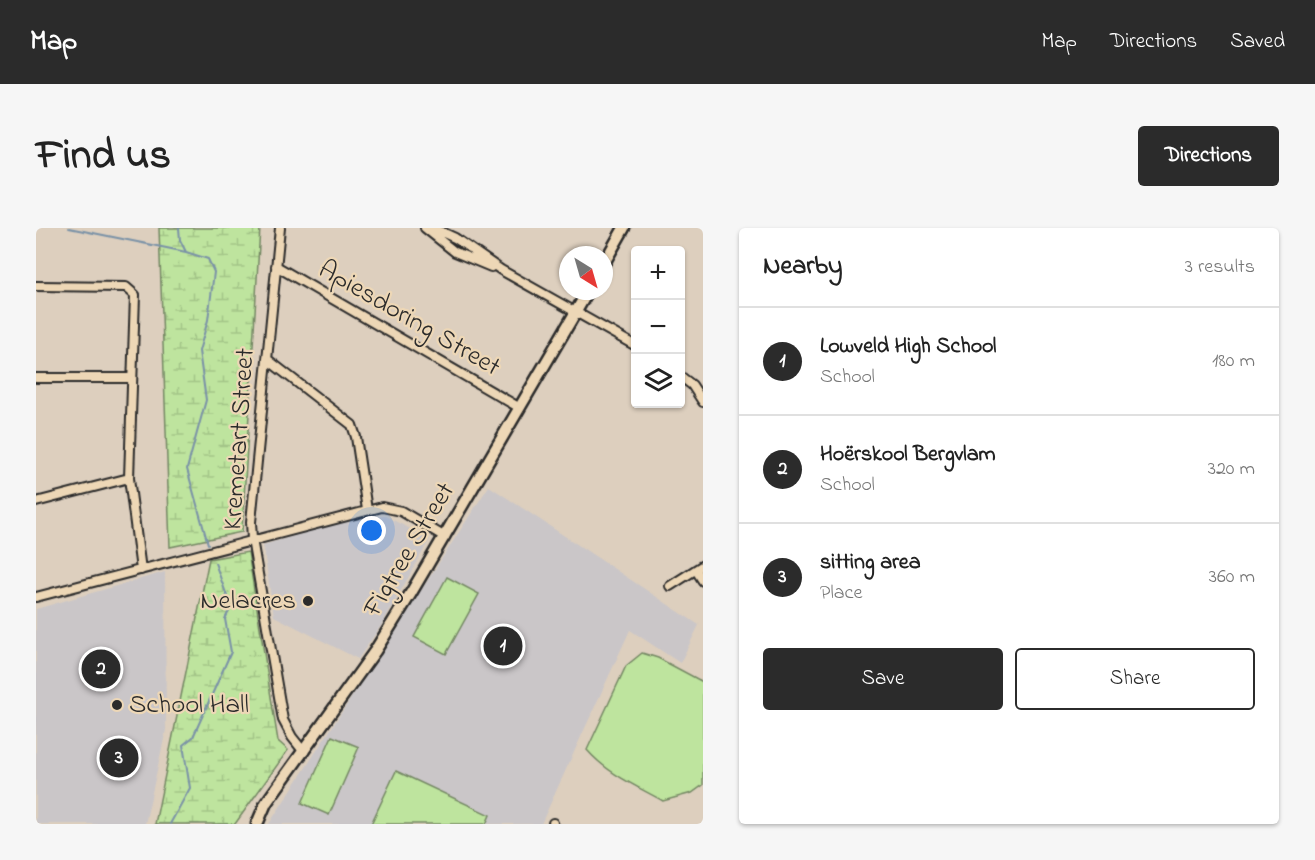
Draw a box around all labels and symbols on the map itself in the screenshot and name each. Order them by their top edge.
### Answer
north arrow [559,246,613,300]
street label: Apiesdoring Street [311,251,507,387]
street label: Kremetart Street [214,347,266,531]
street label: Figtree Street [354,475,466,626]
your location [357,516,386,545]
place label: Nelacres [200,582,296,621]
marker: Nelacres [301,594,315,608]
pin: 1 [484,624,522,668]
pin: 2 [82,646,120,692]
place label: School Hall [129,686,249,725]
marker: School Hall [110,698,124,712]
pin: 3 [100,736,139,780]

